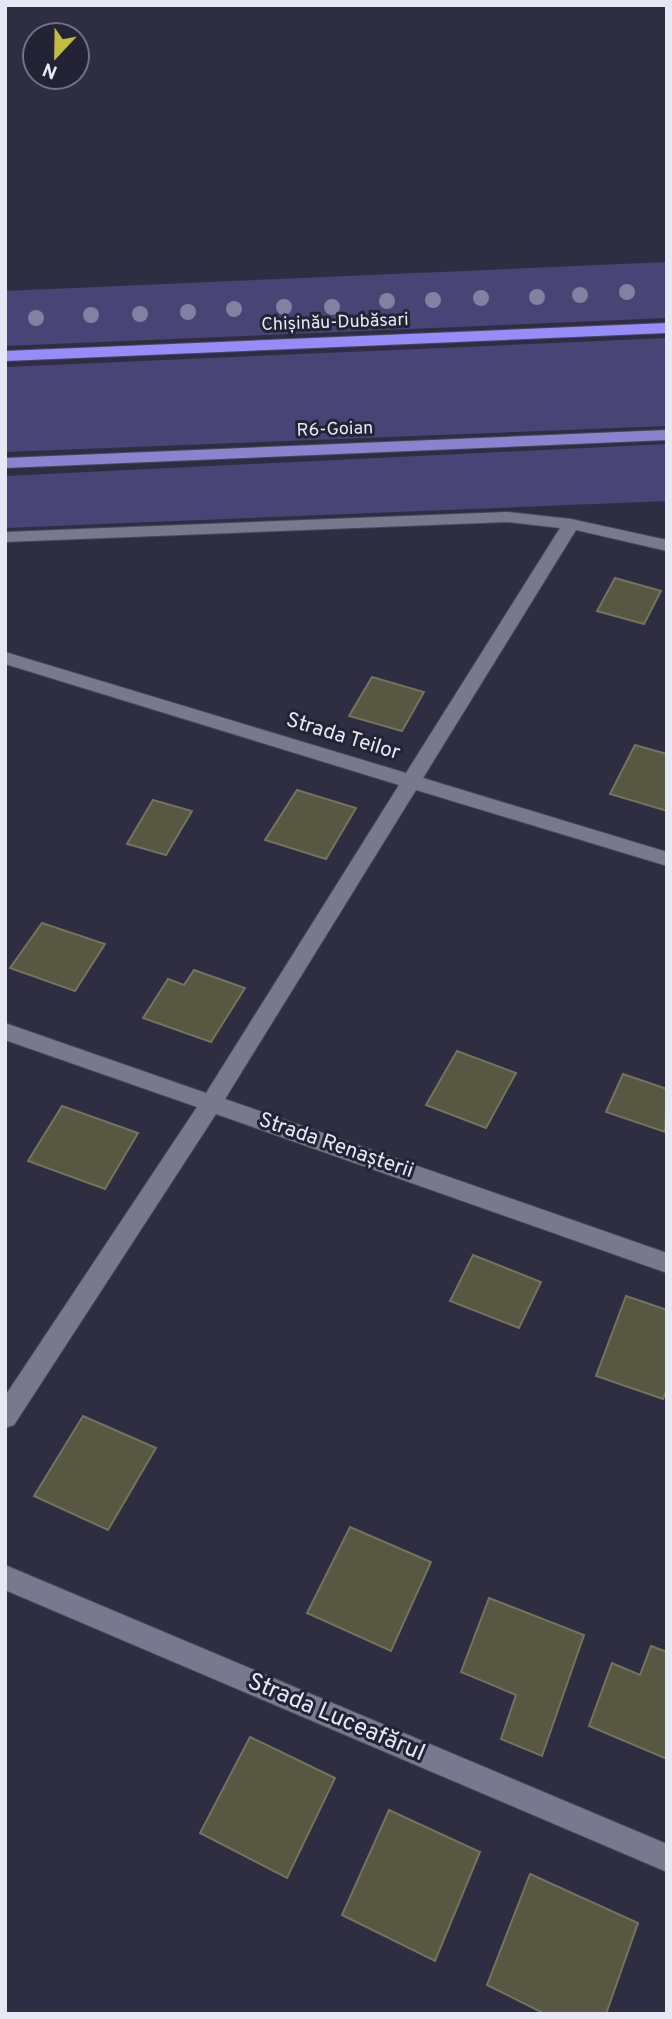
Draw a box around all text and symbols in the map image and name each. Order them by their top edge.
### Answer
north arrow [21,21,91,91]
text: N [40,56,61,84]
street label: Chișinău-Dubăsari [261,309,409,337]
street label: R6-Goian [296,417,374,443]
street label: Strada Teilor [283,707,403,767]
street label: Strada Renașterii [255,1107,417,1185]
street label: Strada Luceafărul [243,1667,429,1769]

